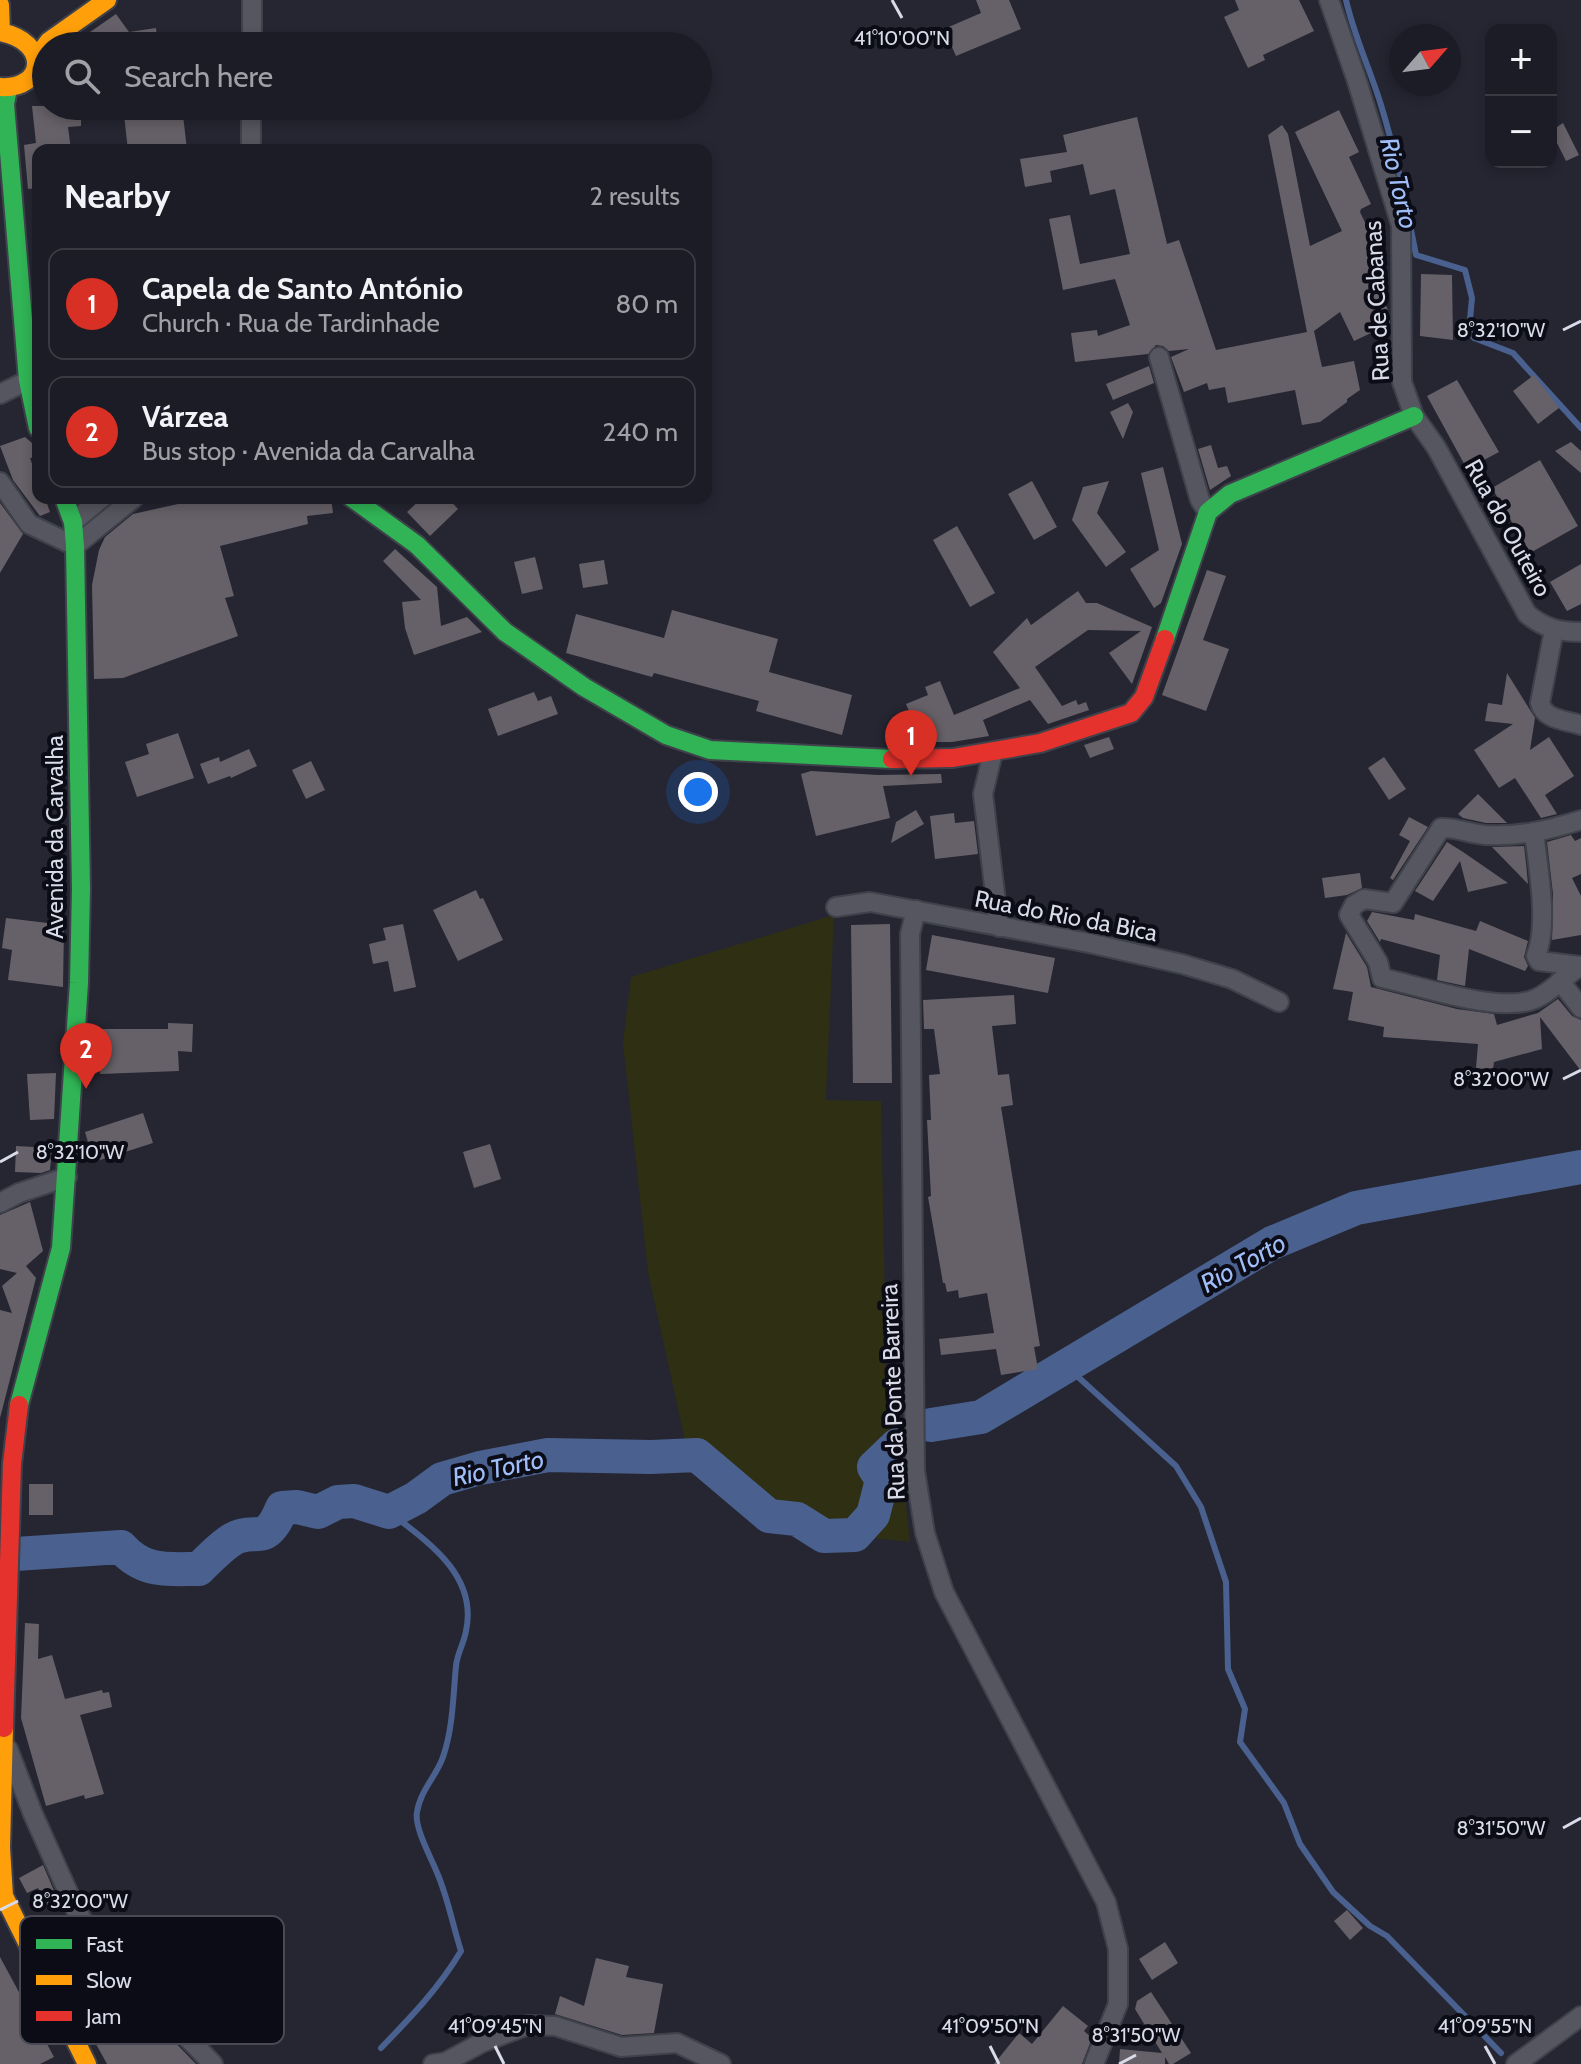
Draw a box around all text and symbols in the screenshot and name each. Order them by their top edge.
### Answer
north arrow [1389,24,1461,96]
map controls [1485,24,1557,168]
button: + [1485,24,1557,96]
text: 41°10'00"N [854,26,950,50]
search box [32,32,712,120]
icon: search [60,54,104,98]
text: Search here [124,58,273,95]
button: − [1485,96,1557,168]
water label: Rio Torto [1373,134,1425,232]
text: Nearby [64,175,171,217]
text: 2 results [589,180,680,212]
street label: Rua de Cabanas [1358,220,1395,382]
text: Capela de Santo António [142,270,463,307]
text: 1 [87,288,97,320]
text: 80 m [615,288,678,320]
text: Church · Rua de Tardinhade [142,307,440,339]
text: 8°32'10"W [1457,318,1545,342]
text: Várzea [142,398,229,435]
text: 2 [85,416,99,448]
text: 240 m [603,416,678,448]
text: Bus stop · Avenida da Carvalha [142,435,475,467]
street label: Rua do Outeiro [1459,454,1558,601]
pin: 1 [885,710,937,776]
street label: Avenida da Carvalha [40,734,69,939]
your location [678,772,718,812]
street label: Rua do Rio da Bica [972,884,1160,948]
pin: 2 [60,1023,112,1089]
text: 8°32'00"W [1453,1067,1549,1091]
text: 8°32'10"W [36,1140,124,1164]
water label: Rio Torto [1195,1226,1291,1300]
street label: Rua da Ponte Barreira [874,1283,911,1501]
water label: Rio Torto [449,1443,547,1493]
text: 8°31'50"W [1457,1816,1546,1840]
text: 8°32'00"W [32,1889,128,1913]
legend [20,1916,284,2044]
text: Fast [86,1931,124,1958]
text: Slow [86,1967,132,1994]
text: Jam [85,2003,121,2030]
text: 41°09'45"N [447,2014,543,2038]
text: 41°09'50"N [941,2014,1039,2038]
text: 41°09'55"N [1438,2014,1532,2038]
text: 8°31'50"W [1092,2023,1181,2047]

